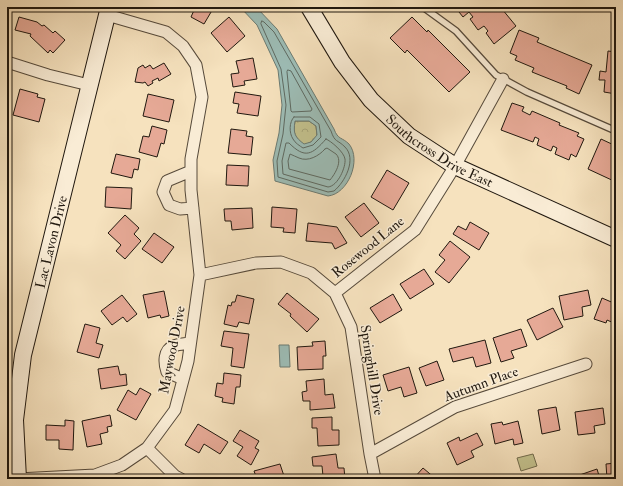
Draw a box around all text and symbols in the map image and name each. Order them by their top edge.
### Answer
street label: Southcross Drive East [383,110,496,191]
street label: Lac Lavon Drive [31,194,71,290]
street label: Rosewood Lane [328,213,408,281]
street label: Maywood Drive [155,304,190,396]
street label: Springhill Drive [355,324,388,417]
street label: Autumn Place [441,363,521,406]

